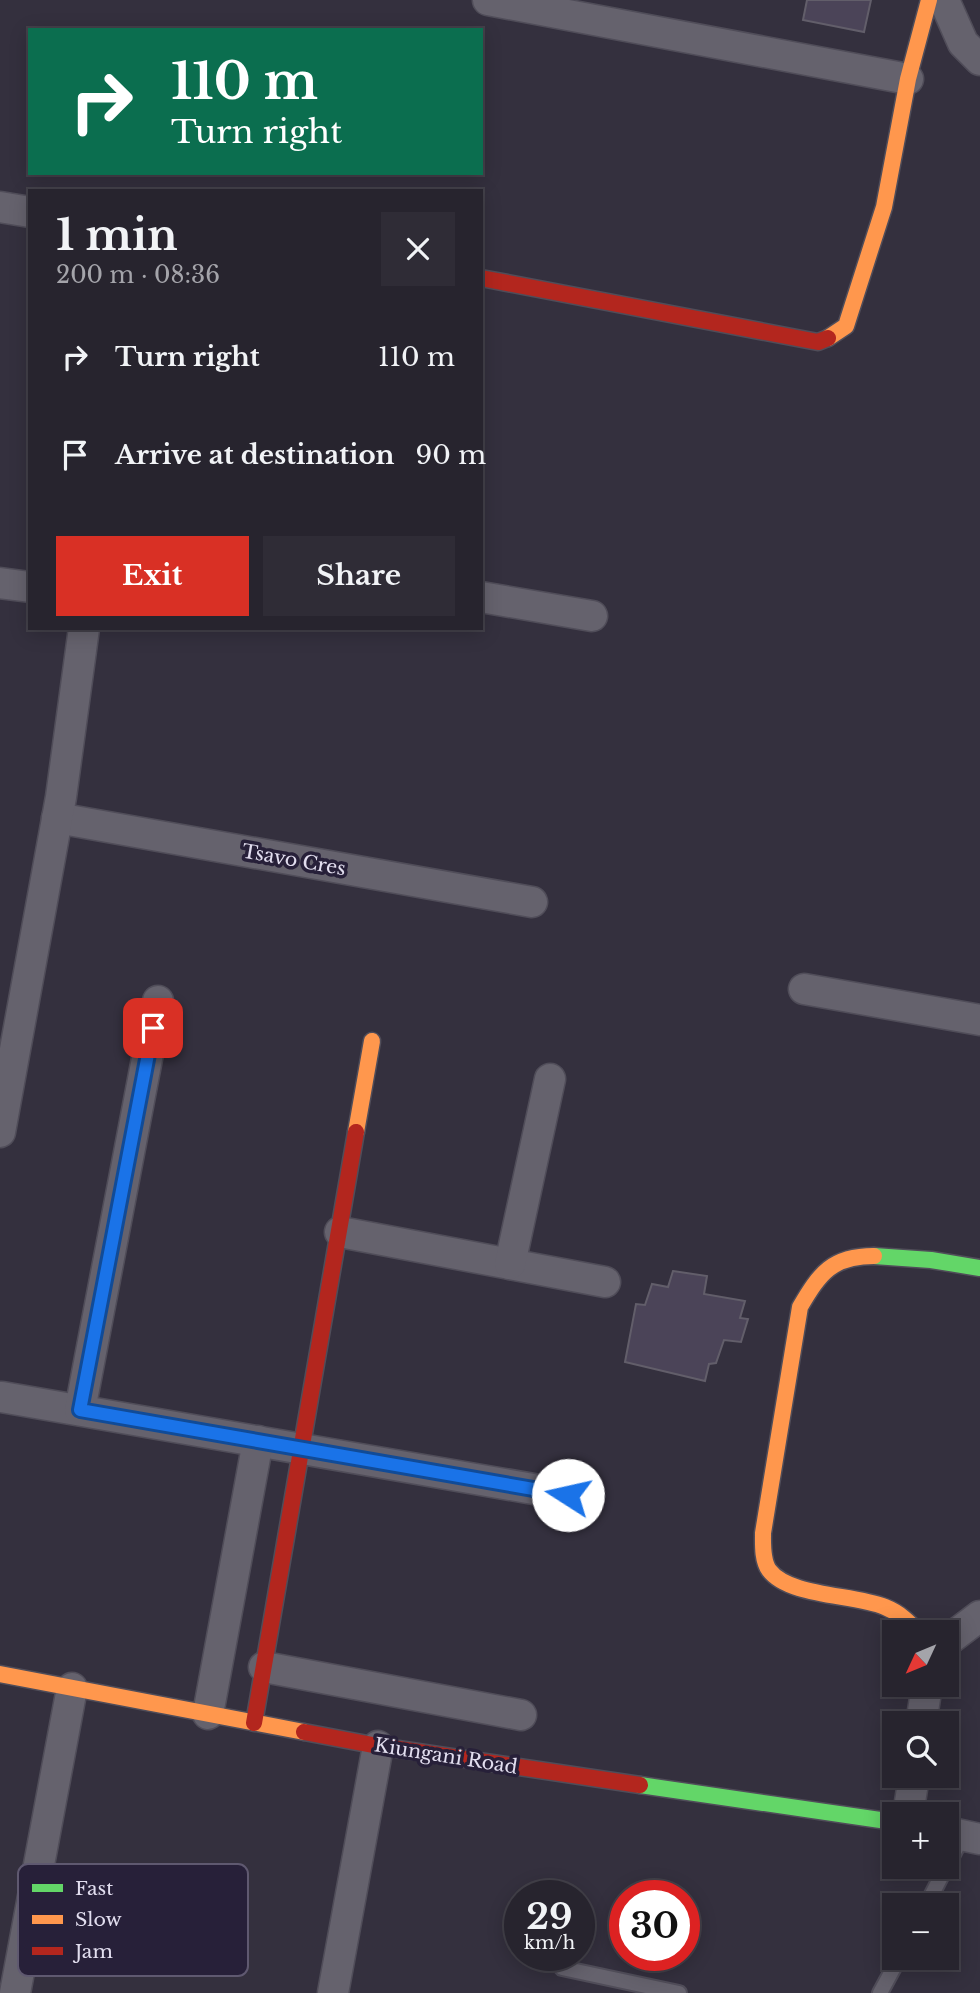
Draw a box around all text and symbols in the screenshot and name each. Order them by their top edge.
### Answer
text: 110 m [171,51,318,112]
icon: right [56,56,147,147]
text: Turn right [171,112,342,152]
text: 1 min [56,209,178,261]
button: close [381,212,455,286]
text: 200 m · 08:36 [56,261,220,289]
icon: right [56,338,94,376]
text: Turn right [115,341,260,373]
text: 110 m [378,341,455,373]
icon: arrive [56,436,94,474]
text: Arrive at destination [115,439,395,471]
text: 90 m [416,439,486,471]
button: Exit [56,536,249,616]
button: Share [263,536,455,616]
street label: Tsavo Cres [240,840,348,880]
pin [123,998,183,1058]
icon: arrive [134,1009,172,1047]
position arrow [531,1458,605,1532]
north arrow [882,1620,959,1698]
map controls [882,1620,959,1970]
button: search [882,1711,959,1788]
street label: Kiungani Road [373,1733,519,1779]
button: + [882,1802,959,1879]
legend [18,1864,248,1976]
text: Fast [75,1877,114,1900]
speed limit sign: 30 [609,1880,700,1971]
button: − [882,1893,959,1970]
text: 29 [526,1895,573,1938]
text: Slow [75,1908,122,1931]
text: km/h [524,1932,575,1954]
text: Jam [72,1940,113,1963]

